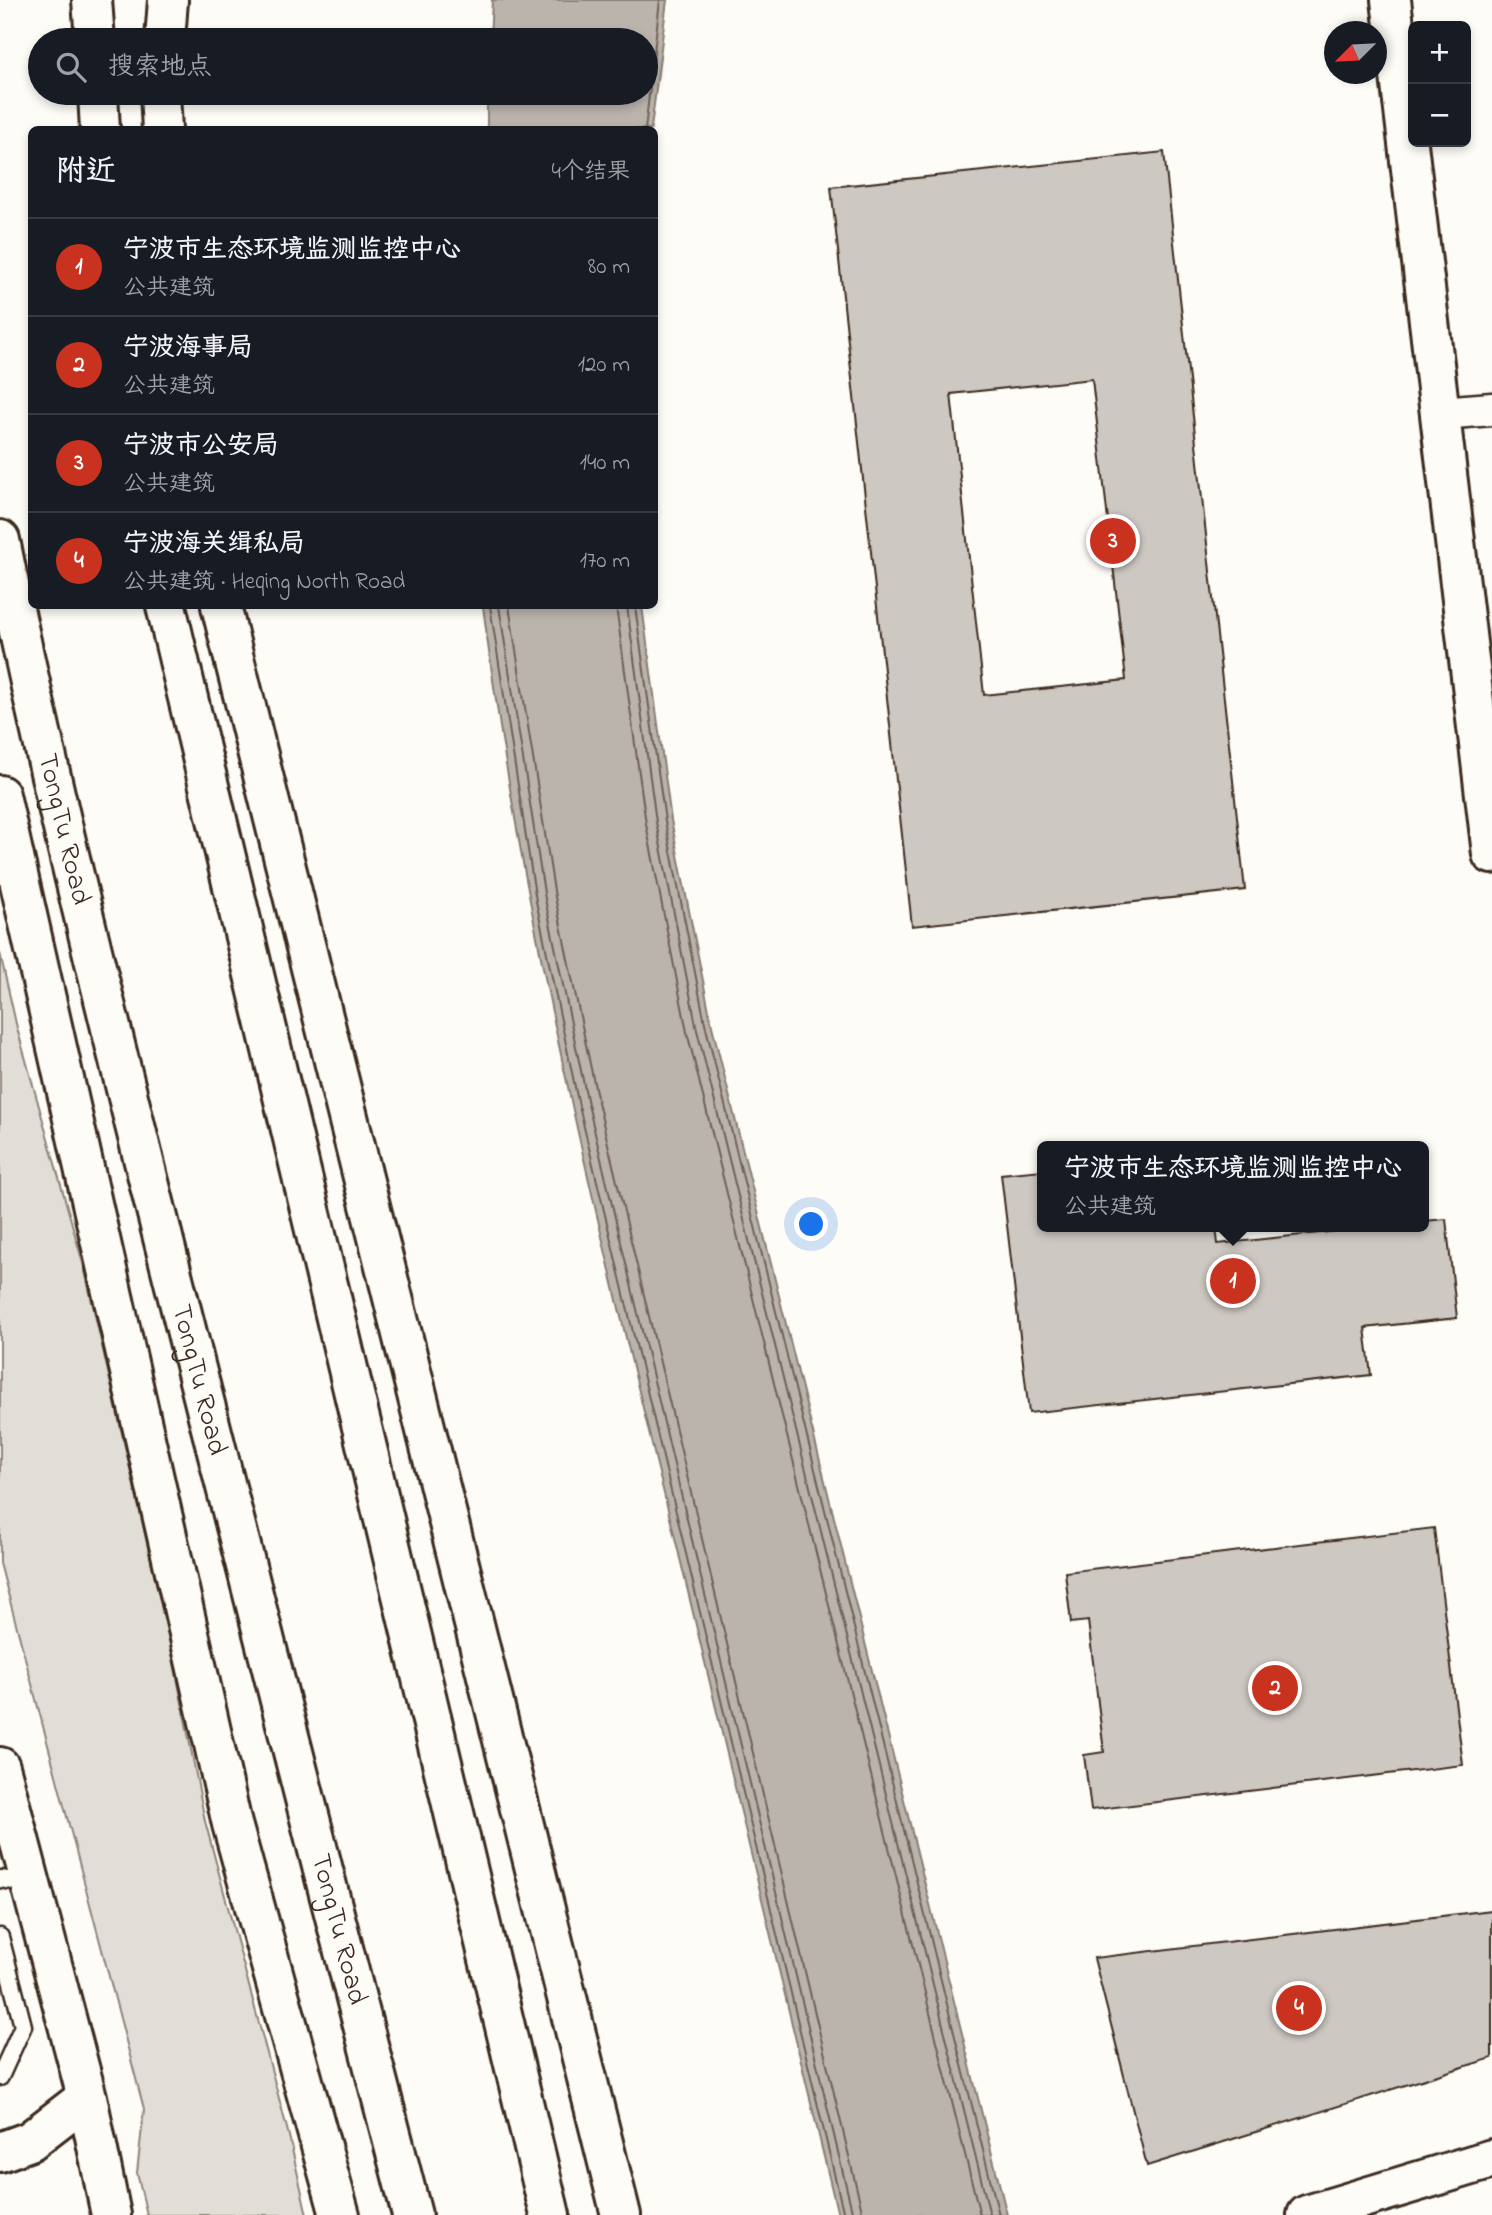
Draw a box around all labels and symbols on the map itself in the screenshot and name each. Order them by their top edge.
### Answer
north arrow [1324,21,1387,84]
pin: 3 [1090,515,1136,567]
street label: TongTu Road [26,750,101,909]
your location [794,1207,828,1241]
pin: 1 [1210,1255,1256,1307]
street label: TongTu Road [160,1300,237,1460]
pin: 2 [1252,1662,1298,1714]
street label: TongTu Road [299,1850,377,2009]
pin: 4 [1276,1982,1322,2034]

